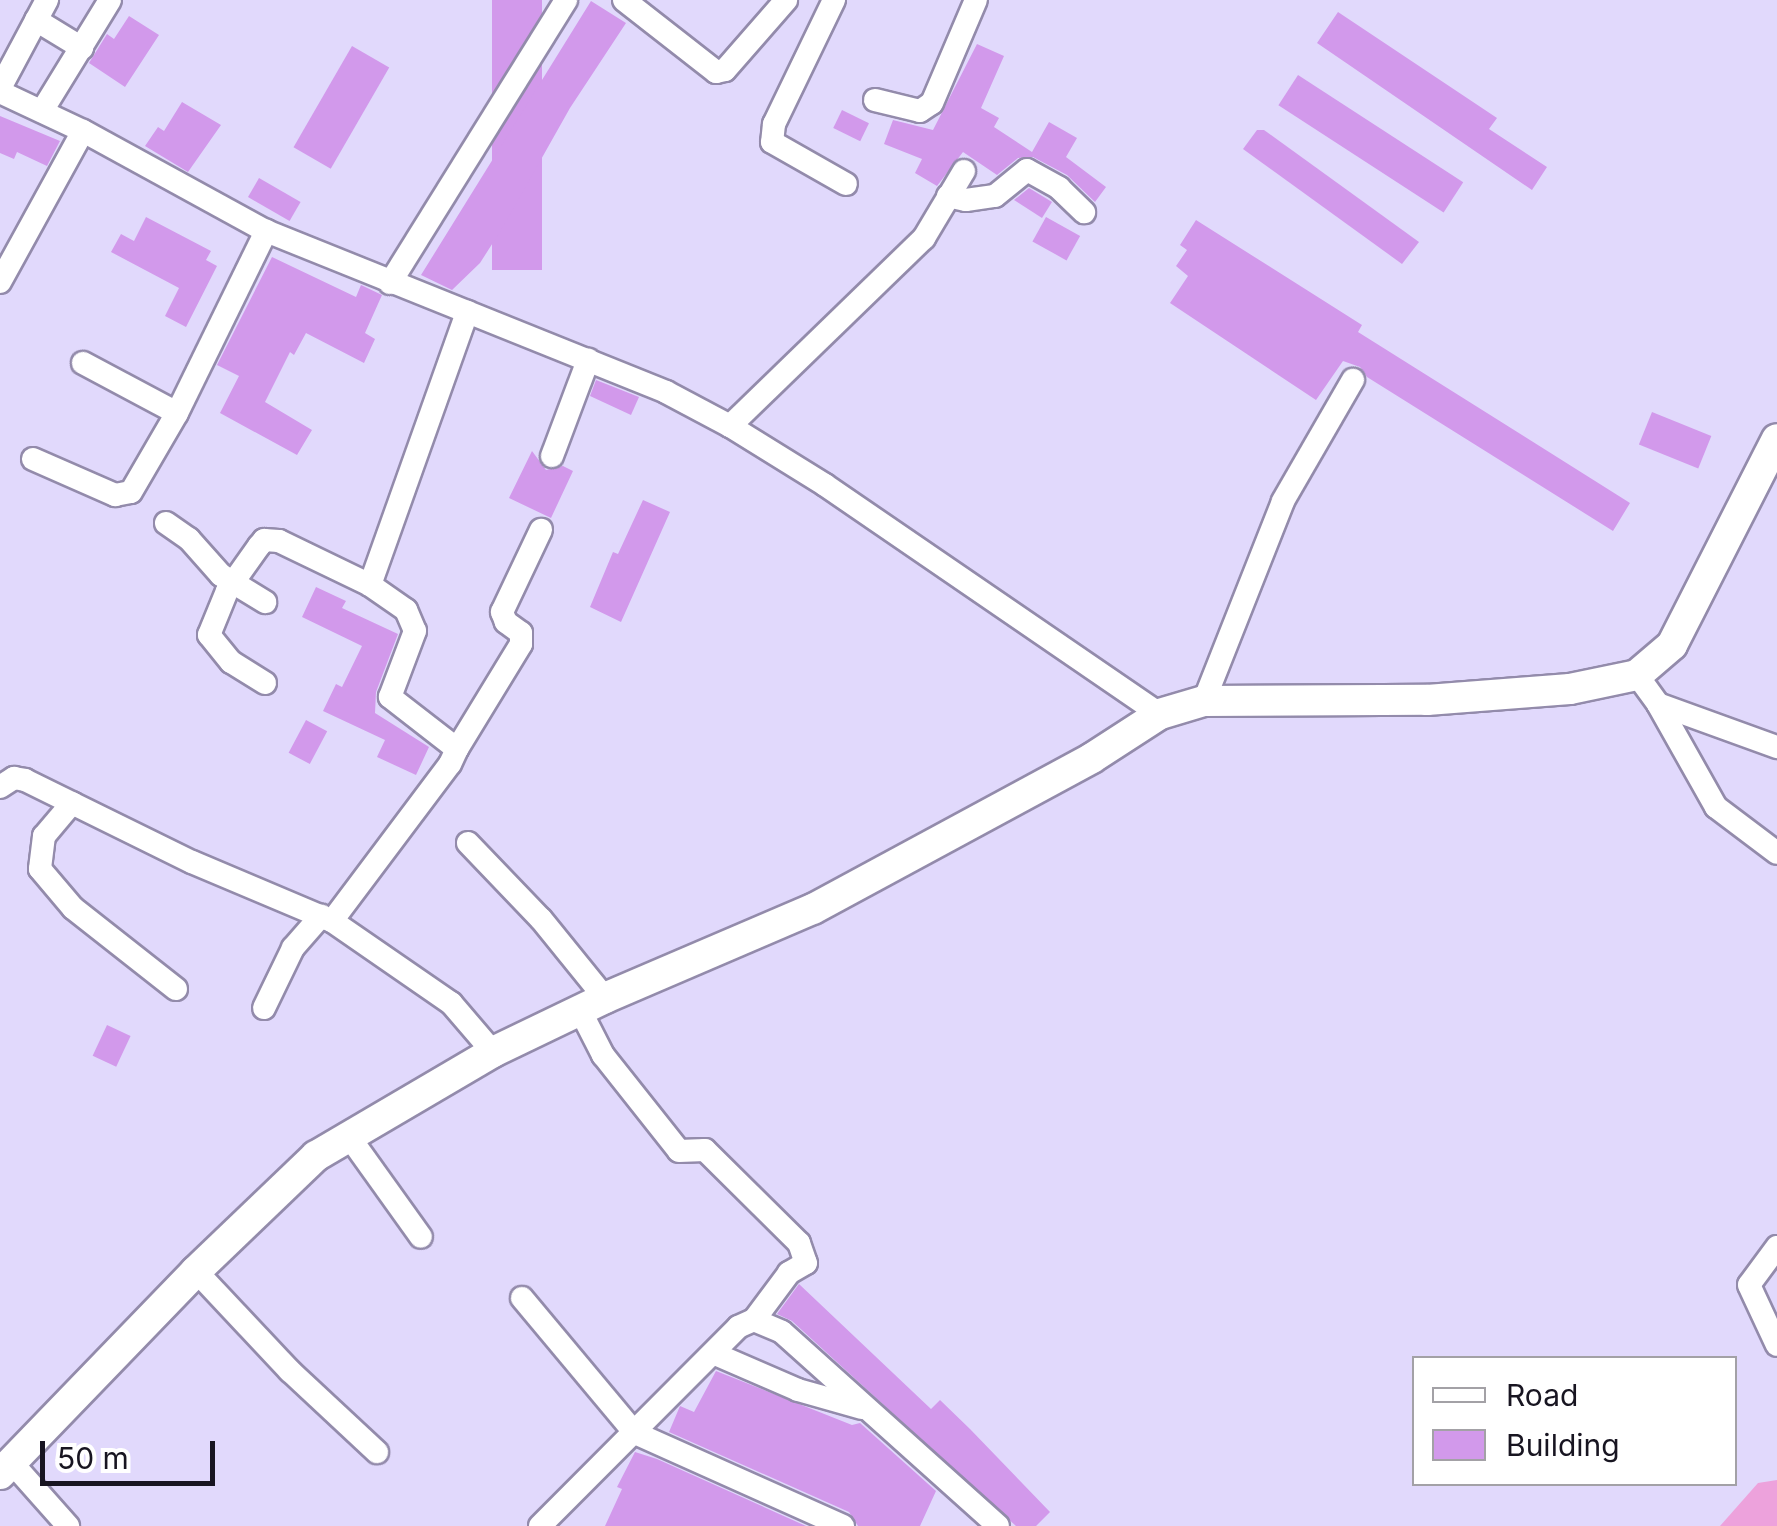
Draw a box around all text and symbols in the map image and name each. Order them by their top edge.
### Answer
legend [1412,1356,1737,1486]
text: Road [1506,1377,1578,1413]
scale bar [45,1421,220,1483]
text: Building [1506,1427,1620,1463]
text: 50 m [57,1440,129,1476]

